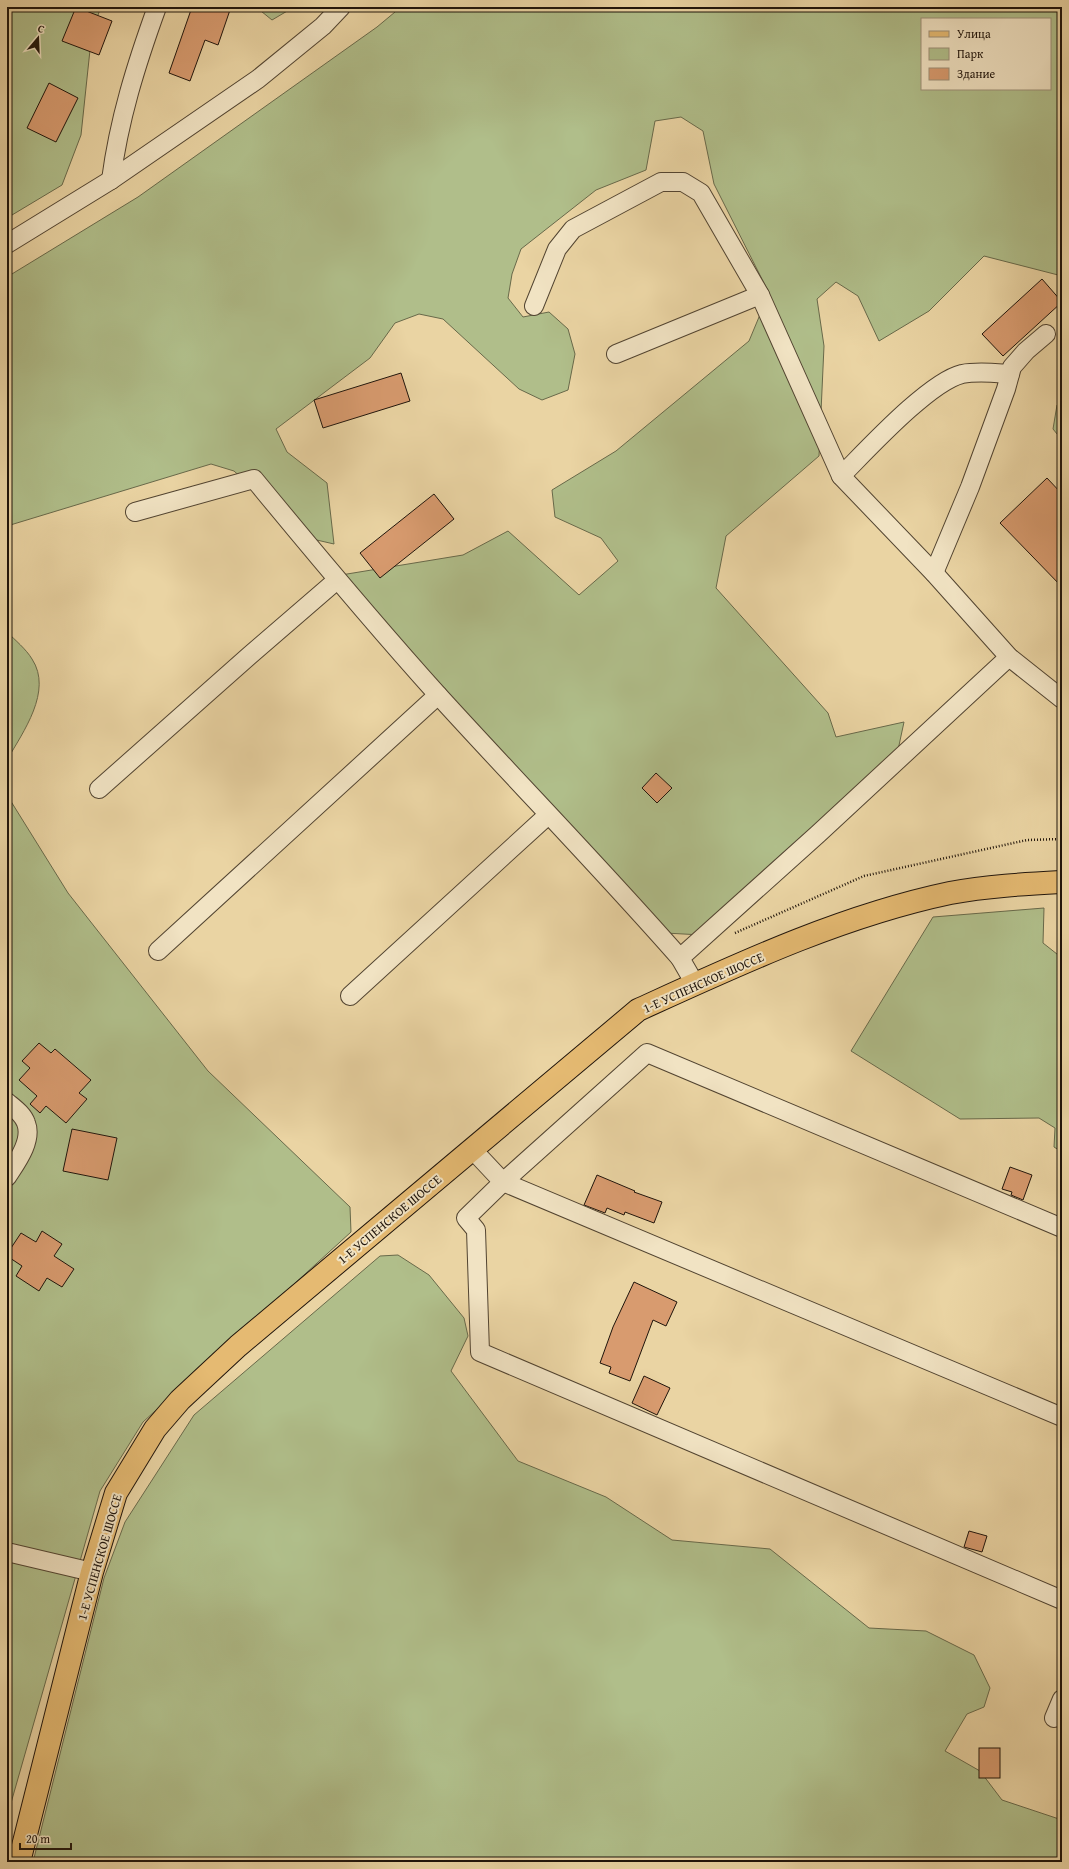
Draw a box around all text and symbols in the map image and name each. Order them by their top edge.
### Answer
north arrow [18,18,58,58]
legend [921,18,1051,90]
text: С [36,20,47,37]
text: Улица [957,25,991,42]
text: Парк [957,45,984,62]
text: Здание [957,65,996,82]
street label: 1-Е УСПЕНСКОЕ ШОССЕ [640,947,767,1018]
street label: 1-Е УСПЕНСКОЕ ШОССЕ [333,1170,446,1269]
street label: 1-Е УСПЕНСКОЕ ШОССЕ [72,1491,127,1623]
scale bar [20,1825,71,1851]
text: 20 m [26,1830,50,1847]

